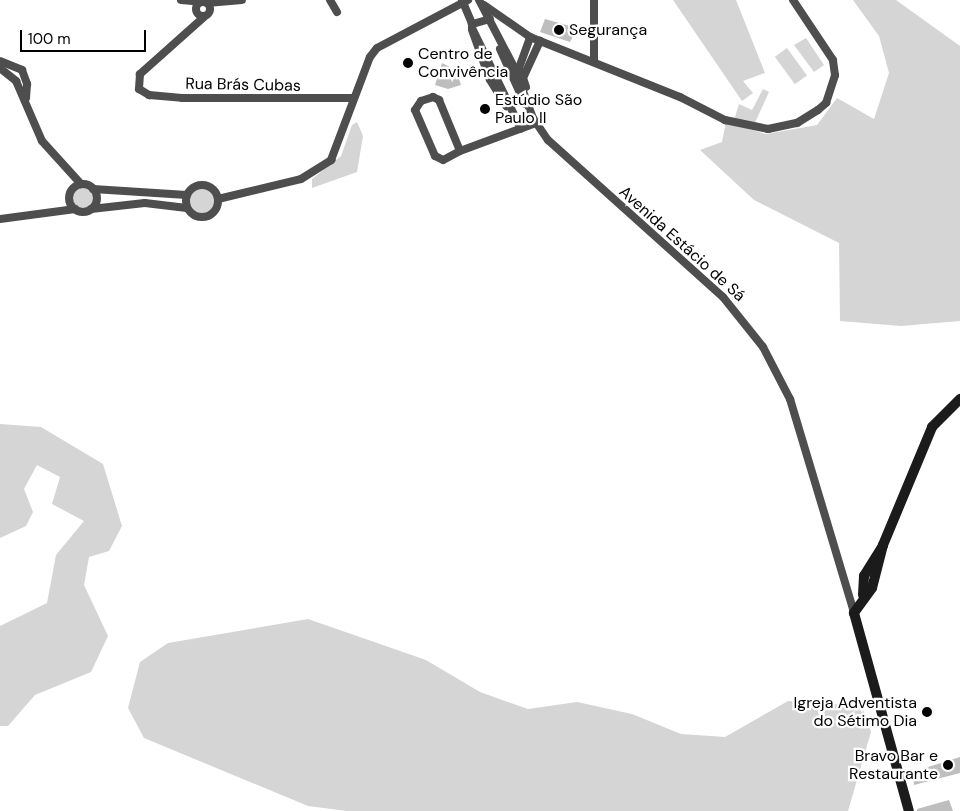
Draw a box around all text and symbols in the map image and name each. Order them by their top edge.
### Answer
scale bar [22,20,149,52]
place label: Segurança [569,20,647,40]
marker: Segurança [553,24,565,36]
text: 100 m [28,29,71,49]
place label: Centro de Convivência [418,44,508,82]
marker: Centro de Convivência [402,57,414,69]
street label: Rua Brás Cubas [185,74,301,96]
place label: Estúdio São Paulo II [495,90,582,128]
marker: Estúdio São Paulo II [479,103,491,115]
street label: Avenida Estácio de Sá [615,182,749,306]
place label: Igreja Adventista do Sétimo Dia [793,693,917,731]
marker: Igreja Adventista do Sétimo Dia [921,706,933,718]
place label: Bravo Bar e Restaurante [849,746,938,784]
marker: Bravo Bar e Restaurante [942,759,954,771]

